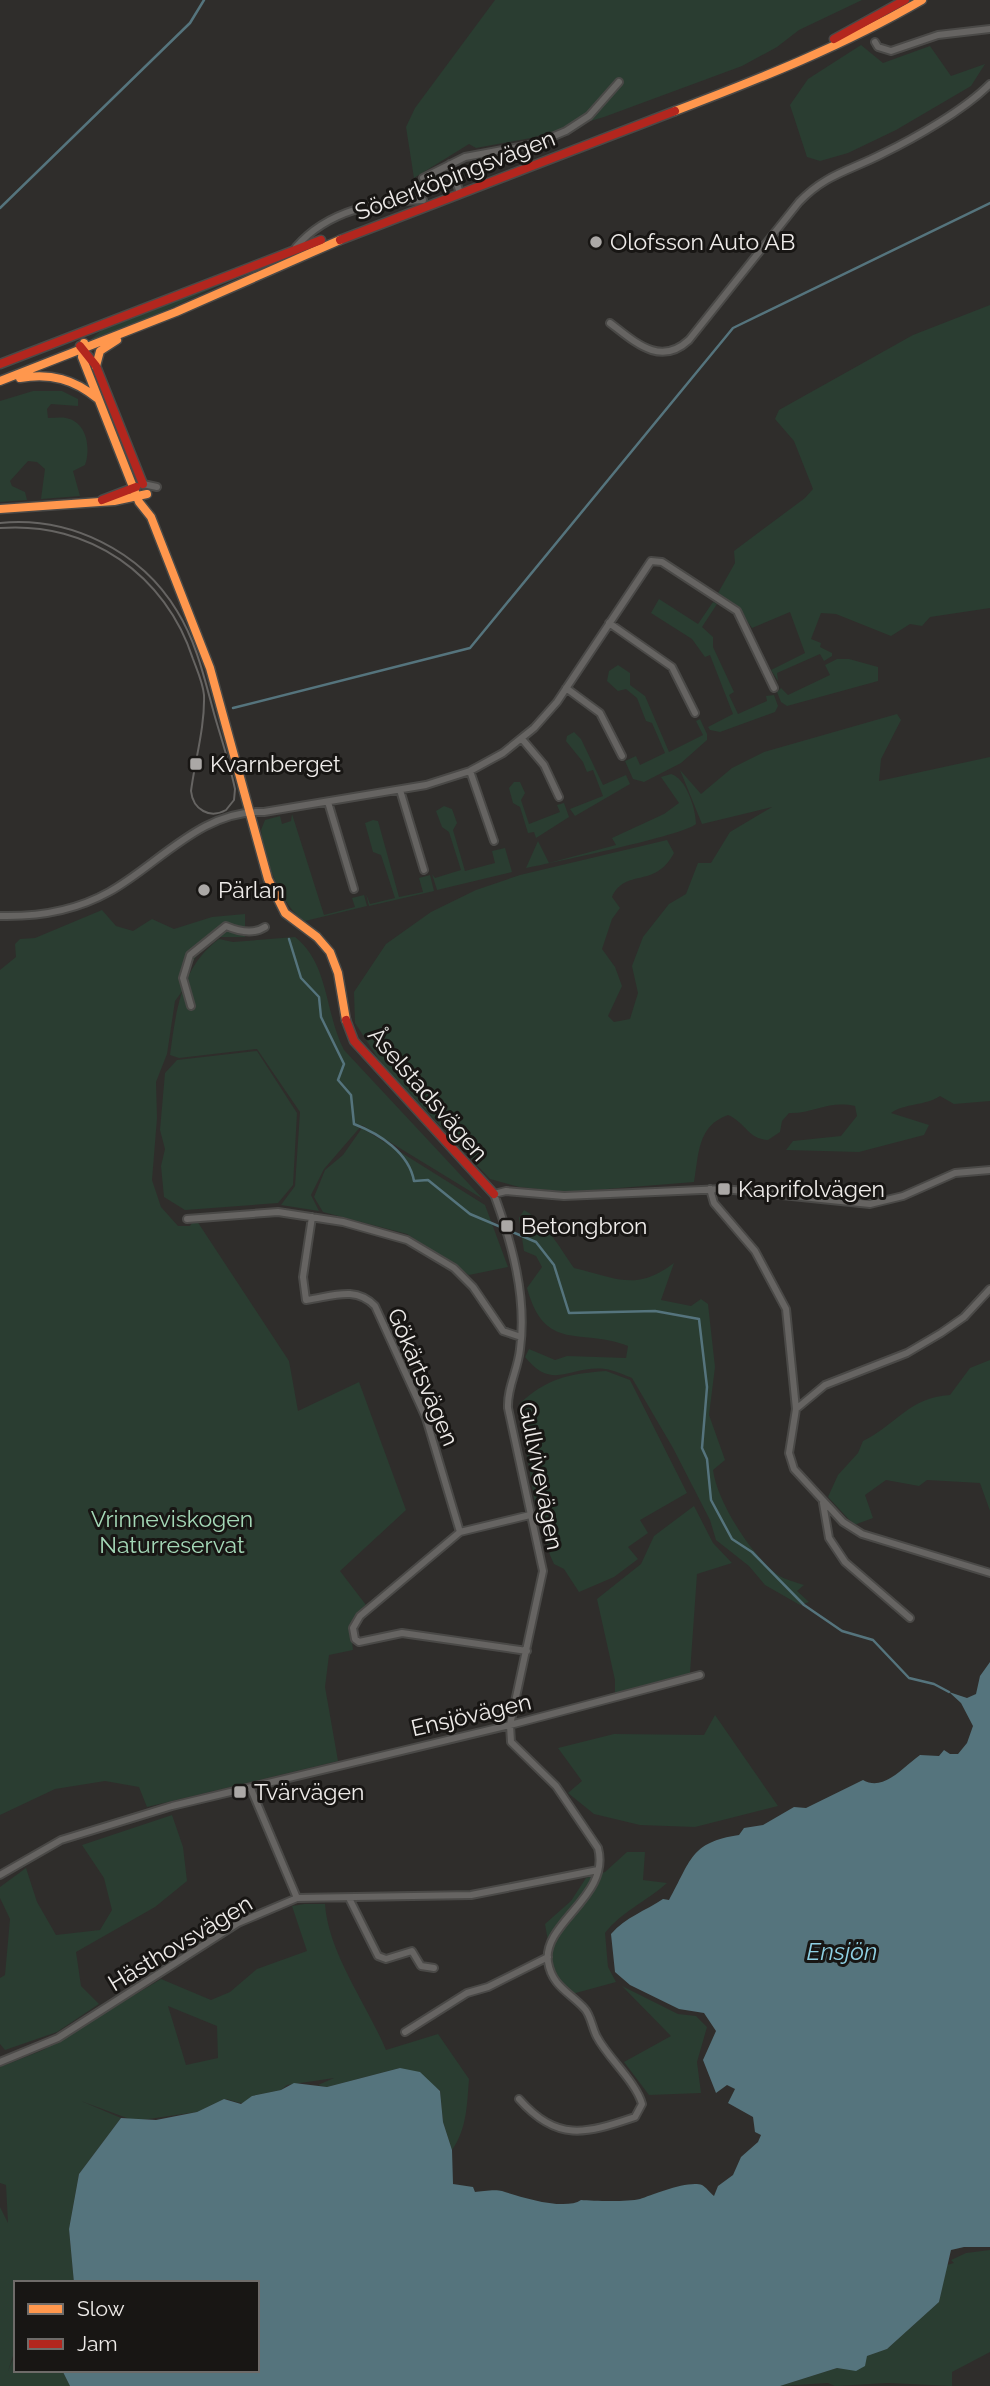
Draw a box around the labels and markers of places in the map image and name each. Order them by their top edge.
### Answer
place label: Olofsson Auto AB [610,228,795,255]
marker: Olofsson Auto AB [588,234,604,250]
place label: Kvarnberget [210,750,341,777]
marker: Kvarnberget [188,756,204,772]
place label: Pärlan [218,876,285,903]
marker: Pärlan [196,882,212,898]
place label: Kaprifolvägen [738,1175,885,1202]
marker: Kaprifolvägen [716,1181,732,1197]
place label: Betongbron [521,1212,648,1239]
marker: Betongbron [499,1218,515,1234]
place label: Tvärvägen [254,1778,364,1805]
marker: Tvärvägen [232,1784,248,1800]

